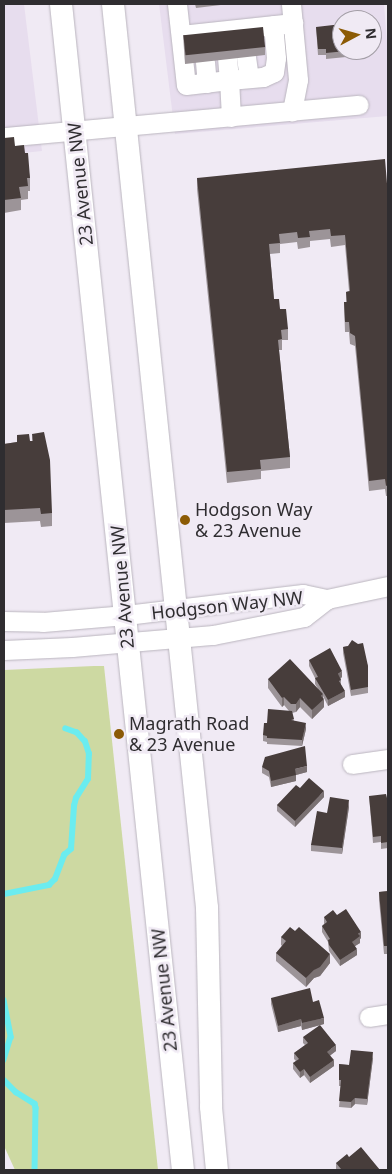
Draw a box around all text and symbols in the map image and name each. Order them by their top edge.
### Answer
north arrow [332,10,382,60]
text: N [361,27,381,40]
street label: 23 Avenue NW [63,121,97,247]
place label: Hodgson Way & 23 Avenue [195,499,312,542]
marker: Hodgson Way & 23 Avenue [179,514,191,526]
street label: 23 Avenue NW [106,525,138,649]
street label: Hodgson Way NW [150,586,304,624]
place label: Magrath Road & 23 Avenue [129,713,249,756]
marker: Magrath Road & 23 Avenue [113,728,125,740]
street label: 23 Avenue NW [147,927,181,1053]

